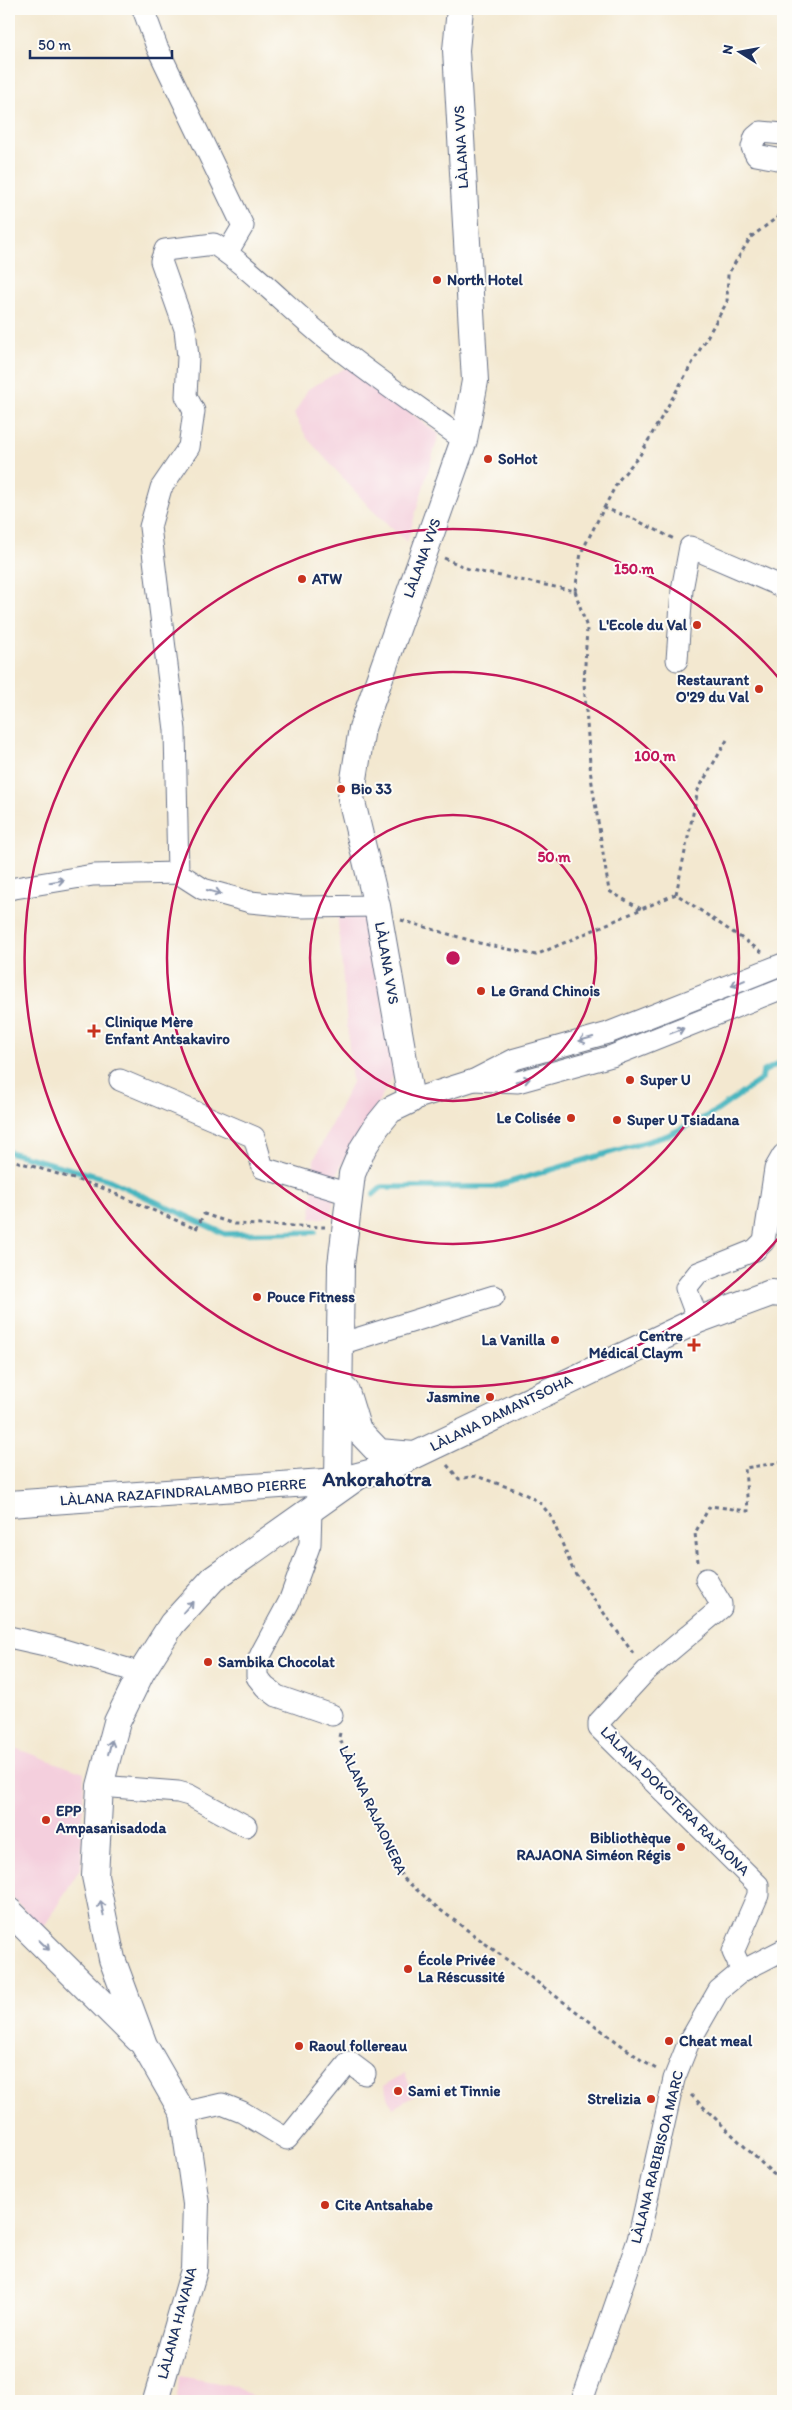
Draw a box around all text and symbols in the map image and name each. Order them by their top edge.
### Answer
scale bar [30,28,172,60]
north arrow [714,28,764,78]
text: 50 m [38,36,71,54]
text: N [718,43,737,56]
street label: LÀLANA VVS [450,105,472,189]
place label: North Hotel [447,271,524,289]
marker: North Hotel [431,274,443,286]
place label: SoHot [498,450,538,468]
marker: SoHot [482,453,494,465]
street label: LÀLANA VVS [399,516,445,600]
text: 150 m [614,560,654,578]
place label: ATW [311,570,342,588]
marker: ATW [296,573,308,585]
place label: L'Ecole du Val [599,616,688,634]
marker: L'Ecole du Val [691,619,703,631]
place label: Restaurant O'29 du Val [676,671,750,706]
marker: Restaurant O'29 du Val [753,683,765,695]
text: 100 m [634,747,676,765]
place label: Bio 33 [351,780,392,798]
marker: Bio 33 [335,783,347,795]
text: 50 m [537,848,571,866]
one-way arrow [49,875,65,885]
one-way arrow [205,887,221,897]
street label: LÀLANA VVS [371,920,403,1006]
centre of rings [444,949,462,967]
one-way arrow [731,979,746,988]
place label: Le Grand Chinois [491,982,600,1000]
marker: Le Grand Chinois [475,985,487,997]
place label: Clinique Mère Enfant Antsakaviro [105,1013,230,1048]
marker: Clinique Mère Enfant Antsakaviro [87,1024,101,1038]
one-way arrow [669,1025,684,1035]
one-way arrow [578,1035,594,1045]
place label: Super U [640,1071,691,1090]
marker: Super U [624,1074,636,1086]
one-way arrow [514,1075,530,1084]
place label: Le Colisée [497,1109,561,1127]
place label: Super U Tsiadana [627,1111,740,1130]
marker: Le Colisée [565,1112,577,1124]
marker: Super U Tsiadana [611,1114,623,1126]
place label: Pouce Fitness [267,1288,355,1306]
marker: Pouce Fitness [251,1291,263,1303]
place label: Centre Médical Claym [589,1327,683,1363]
place label: La Vanilla [481,1331,545,1349]
marker: La Vanilla [549,1334,561,1346]
marker: Centre Médical Claym [687,1338,701,1352]
street label: LÀLANA DAMANTSOHA [427,1370,576,1455]
place label: Jasmine [426,1388,480,1406]
marker: Jasmine [484,1391,496,1403]
district label: Ankorahotra [321,1467,432,1491]
street label: LÀLANA RAZAFINDRALAMBO PIERRE [59,1474,307,1510]
one-way arrow [182,1600,194,1613]
place label: Sambika Chocolat [218,1653,335,1671]
marker: Sambika Chocolat [202,1656,214,1668]
street label: LÀLANA DOKOTERA RAJAONA [597,1723,754,1880]
one-way arrow [106,1740,115,1756]
street label: LÀLANA RAJAONERA [335,1742,411,1878]
place label: EPP Ampasanisadoda [55,1802,166,1838]
marker: EPP Ampasanisadoda [40,1814,52,1826]
place label: Bibliothèque RAJAONA Siméon Régis [517,1829,671,1865]
marker: Bibliothèque RAJAONA Siméon Régis [675,1841,687,1853]
one-way arrow [97,1900,106,1916]
one-way arrow [37,1939,50,1951]
place label: École Privée La Réscussité [418,1950,505,1986]
marker: École Privée La Réscussité [402,1963,414,1975]
place label: Cheat meal [679,2032,753,2050]
marker: Cheat meal [663,2035,675,2047]
place label: Raoul follereau [309,2037,408,2055]
marker: Raoul follereau [293,2040,305,2052]
street label: LÀLANA RABIBISOA MARC [627,2068,687,2245]
place label: Sami et Tinnie [408,2082,501,2100]
marker: Sami et Tinnie [392,2085,404,2097]
place label: Strelizia [587,2090,641,2108]
marker: Strelizia [645,2093,657,2105]
place label: Cite Antsahabe [335,2196,433,2214]
marker: Cite Antsahabe [319,2199,331,2211]
street label: LÀLANA HAVANA [153,2264,201,2381]

